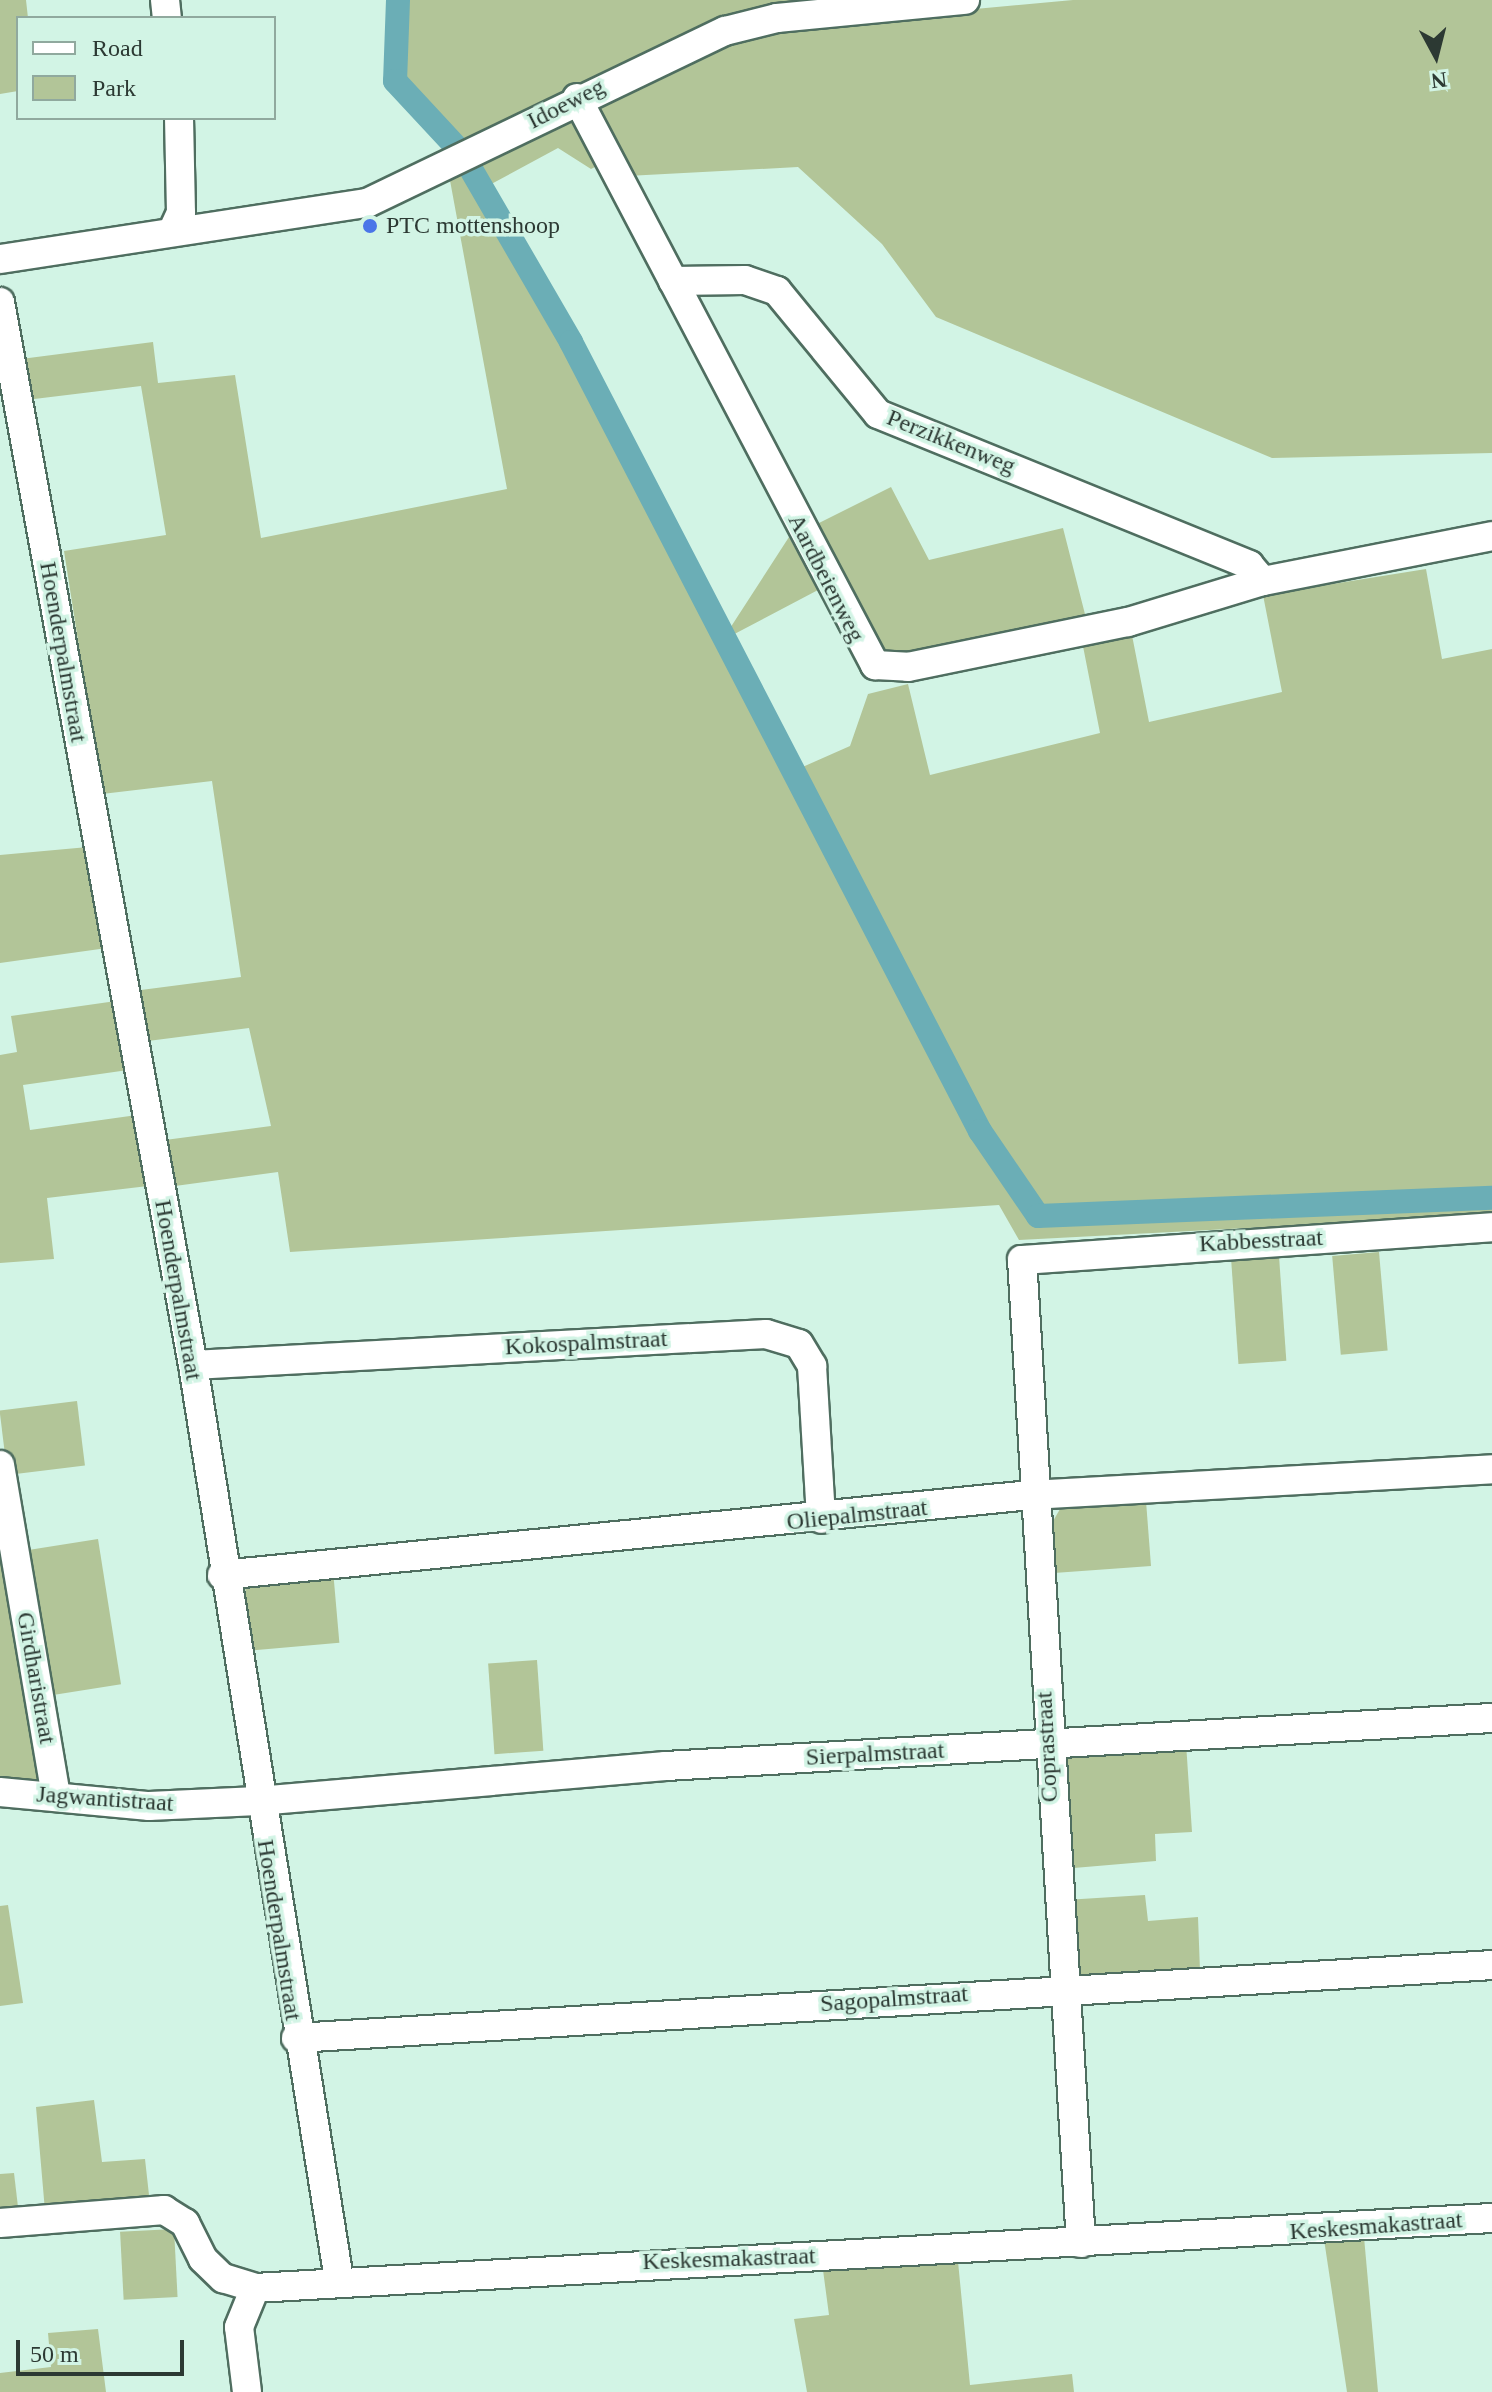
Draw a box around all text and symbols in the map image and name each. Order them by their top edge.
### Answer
legend [16,16,276,120]
north arrow [1396,16,1476,96]
text: Road [92,35,143,61]
text: N [1430,67,1448,94]
street label: Idoeweg [523,72,609,136]
text: Park [92,75,136,101]
place label: PTC mottenshoop [386,212,560,240]
marker: PTC mottenshoop [361,217,379,235]
street label: Perzikkenweg [883,403,1019,481]
street label: Aardbeienweg [781,509,871,647]
street label: Hoenderpalmstraat [33,560,93,744]
street label: Hoenderpalmstraat [148,1198,208,1382]
street label: Kabbesstraat [1198,1223,1324,1259]
street label: Kokospalmstraat [504,1324,668,1362]
street label: Oliepalmstraat [785,1493,929,1537]
street label: Girdharistraat [10,1610,62,1746]
street label: Coprastraat [1030,1691,1064,1803]
street label: Sierpalmstraat [805,1736,945,1772]
street label: Jagwantistraat [36,1780,174,1818]
street label: Hoenderpalmstraat [250,1838,308,2022]
street label: Sagopalmstraat [819,1979,969,2019]
street label: Keskesmakastraat [1289,2206,1463,2246]
street label: Keskesmakastraat [642,2242,816,2276]
scale bar [20,2324,188,2374]
text: 50 m [30,2341,79,2367]

